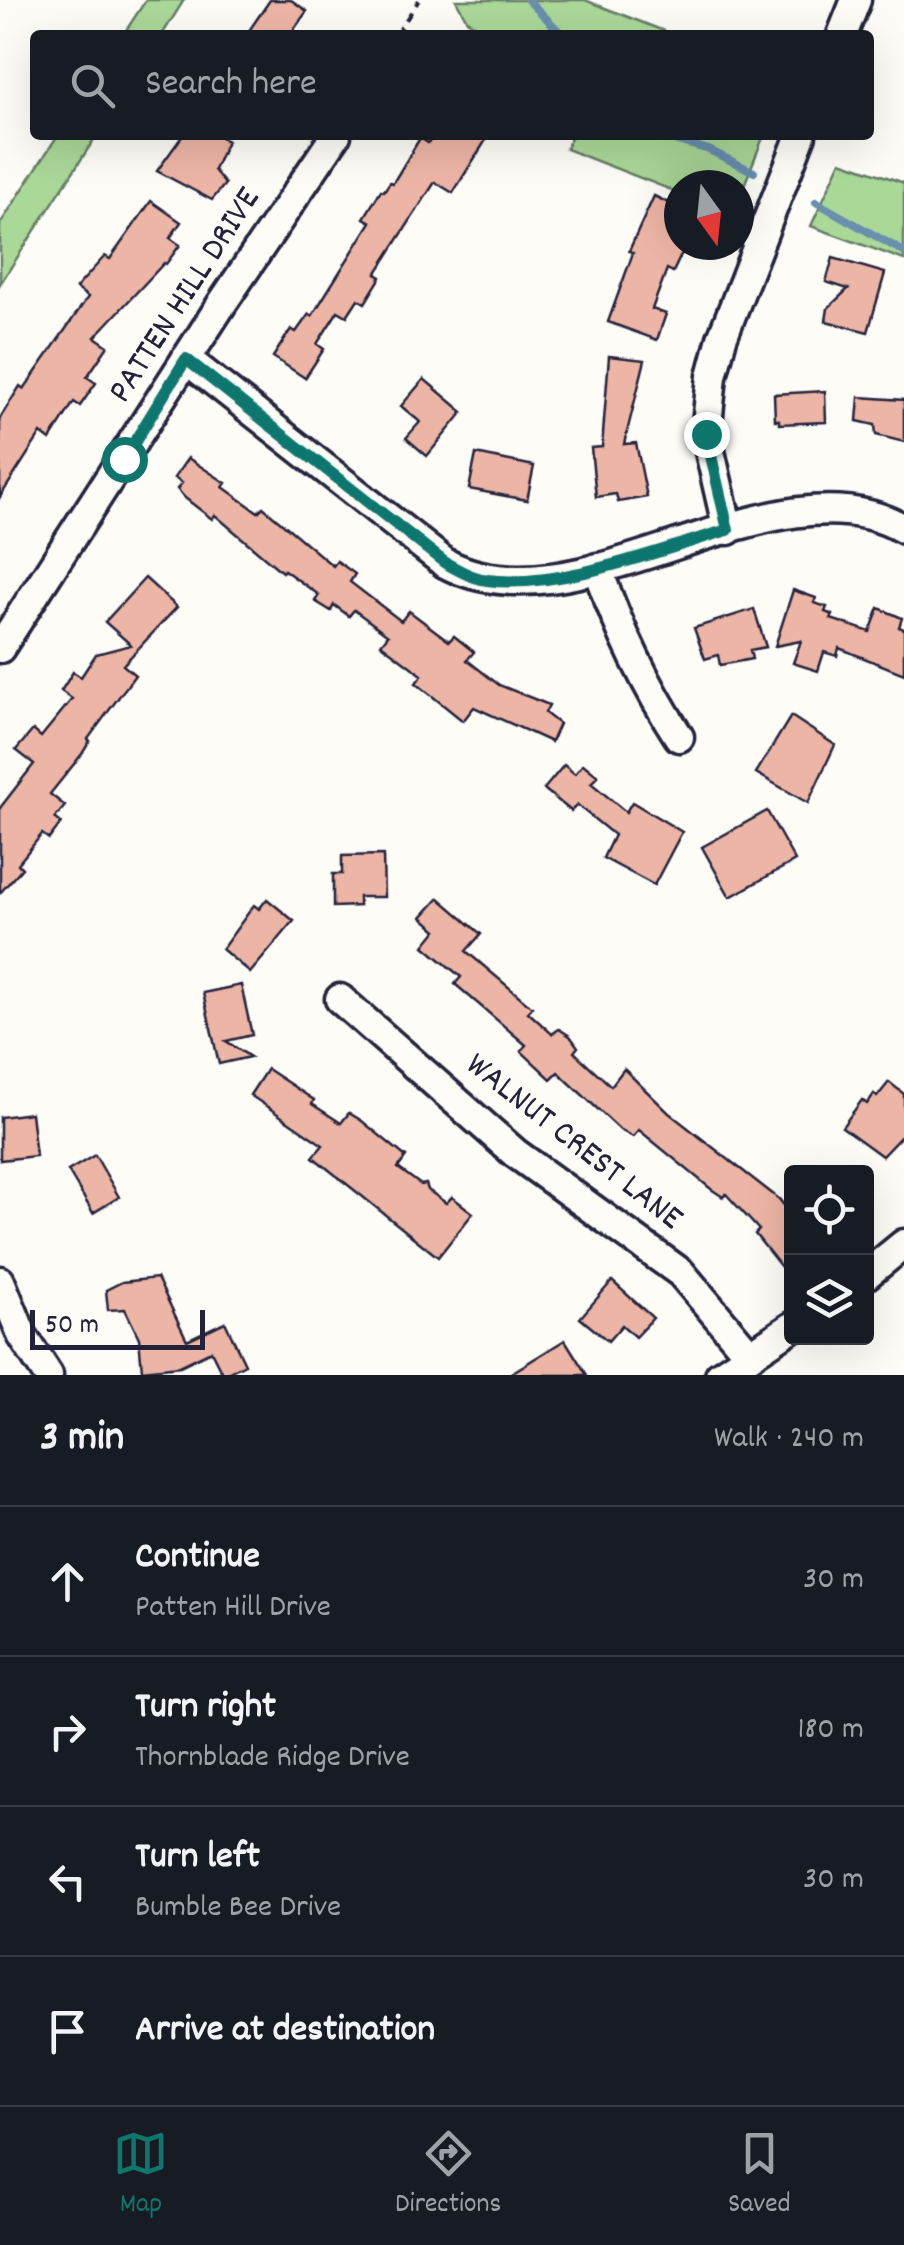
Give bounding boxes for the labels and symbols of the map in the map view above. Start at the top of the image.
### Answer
north arrow [664,170,754,260]
street label: PATTEN HILL DRIVE [97,178,275,414]
route end [684,412,730,458]
route start [102,437,148,483]
street label: WALNUT CREST LANE [454,1042,692,1244]
scale bar [30,1305,205,1350]

